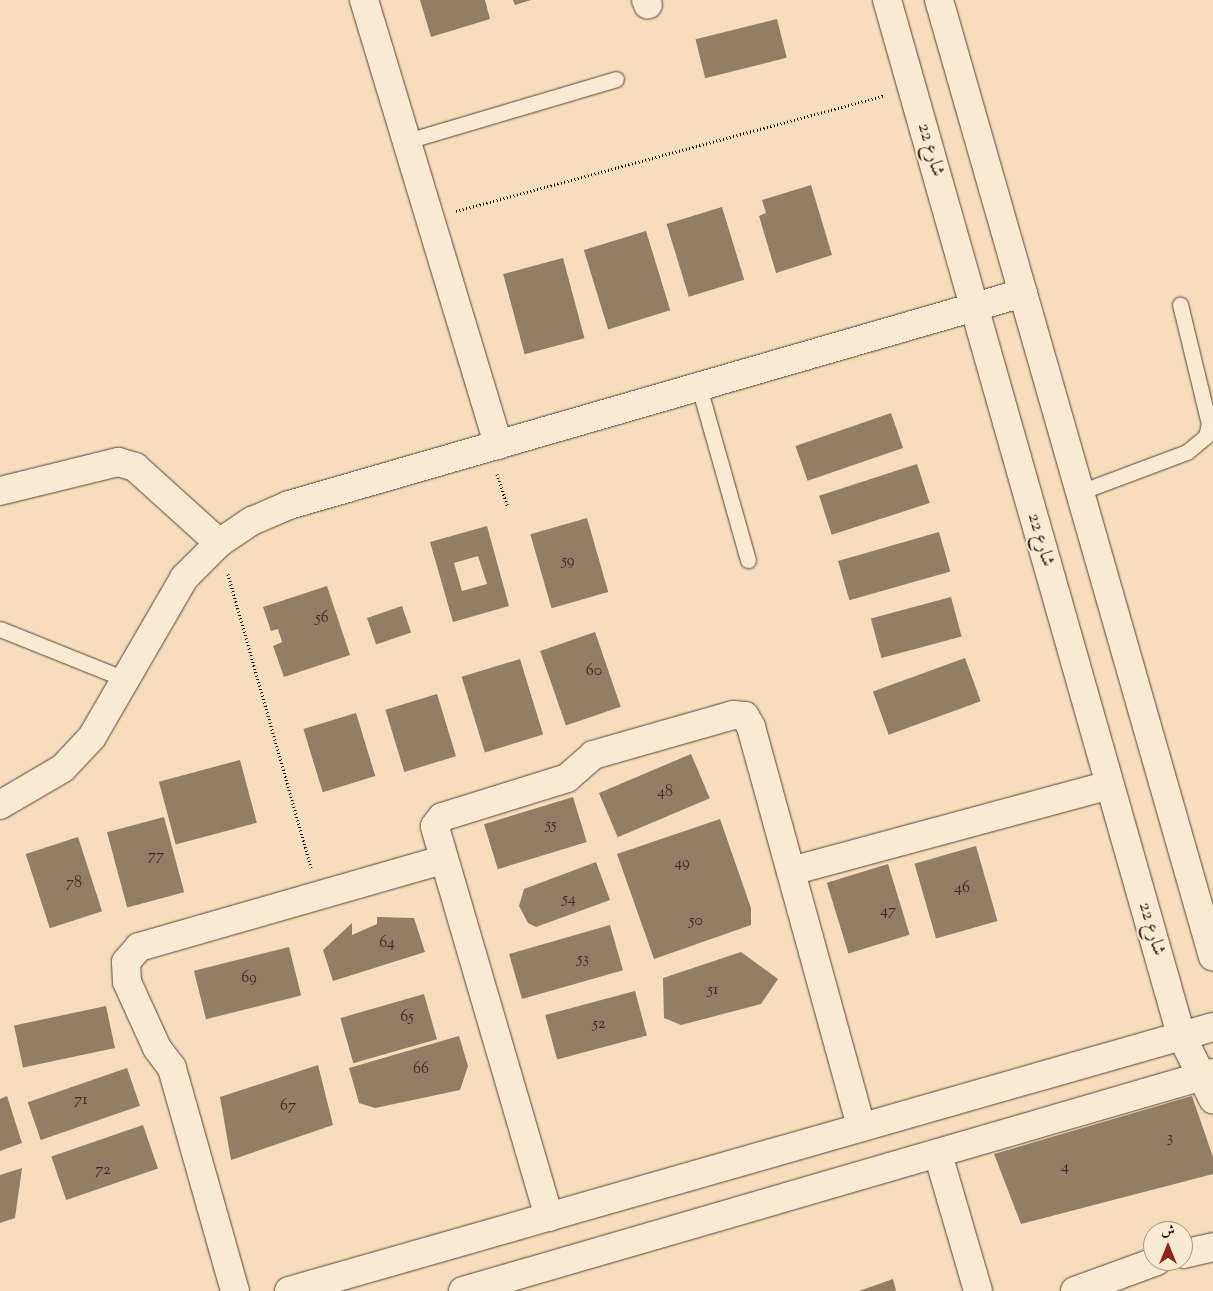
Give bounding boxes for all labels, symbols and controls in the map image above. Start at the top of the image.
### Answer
street label: شارع 22 [911,121,949,179]
street label: شارع 22 [1021,511,1059,569]
house number: 59 [561,552,575,572]
house number: 56 [315,609,329,629]
house number: 60 [586,662,602,682]
house number: 48 [657,783,673,803]
house number: 55 [545,816,557,836]
house number: 77 [148,847,164,867]
house number: 49 [674,854,690,874]
house number: 78 [66,874,82,894]
house number: 46 [954,879,970,899]
house number: 54 [562,890,576,910]
street label: شارع 22 [1132,900,1170,958]
house number: 47 [880,902,896,922]
house number: 50 [689,912,703,932]
house number: 64 [379,934,395,954]
house number: 53 [577,950,589,970]
house number: 69 [241,969,257,989]
house number: 51 [708,981,718,1001]
house number: 65 [400,1008,414,1028]
house number: 52 [593,1015,605,1035]
house number: 66 [413,1060,429,1080]
house number: 71 [74,1091,88,1111]
house number: 67 [280,1097,296,1117]
house number: 3 [1167,1129,1173,1149]
house number: 4 [1061,1158,1069,1178]
house number: 72 [95,1161,111,1181]
north arrow [1143,1221,1193,1271]
text: ش [1161,1222,1175,1242]

